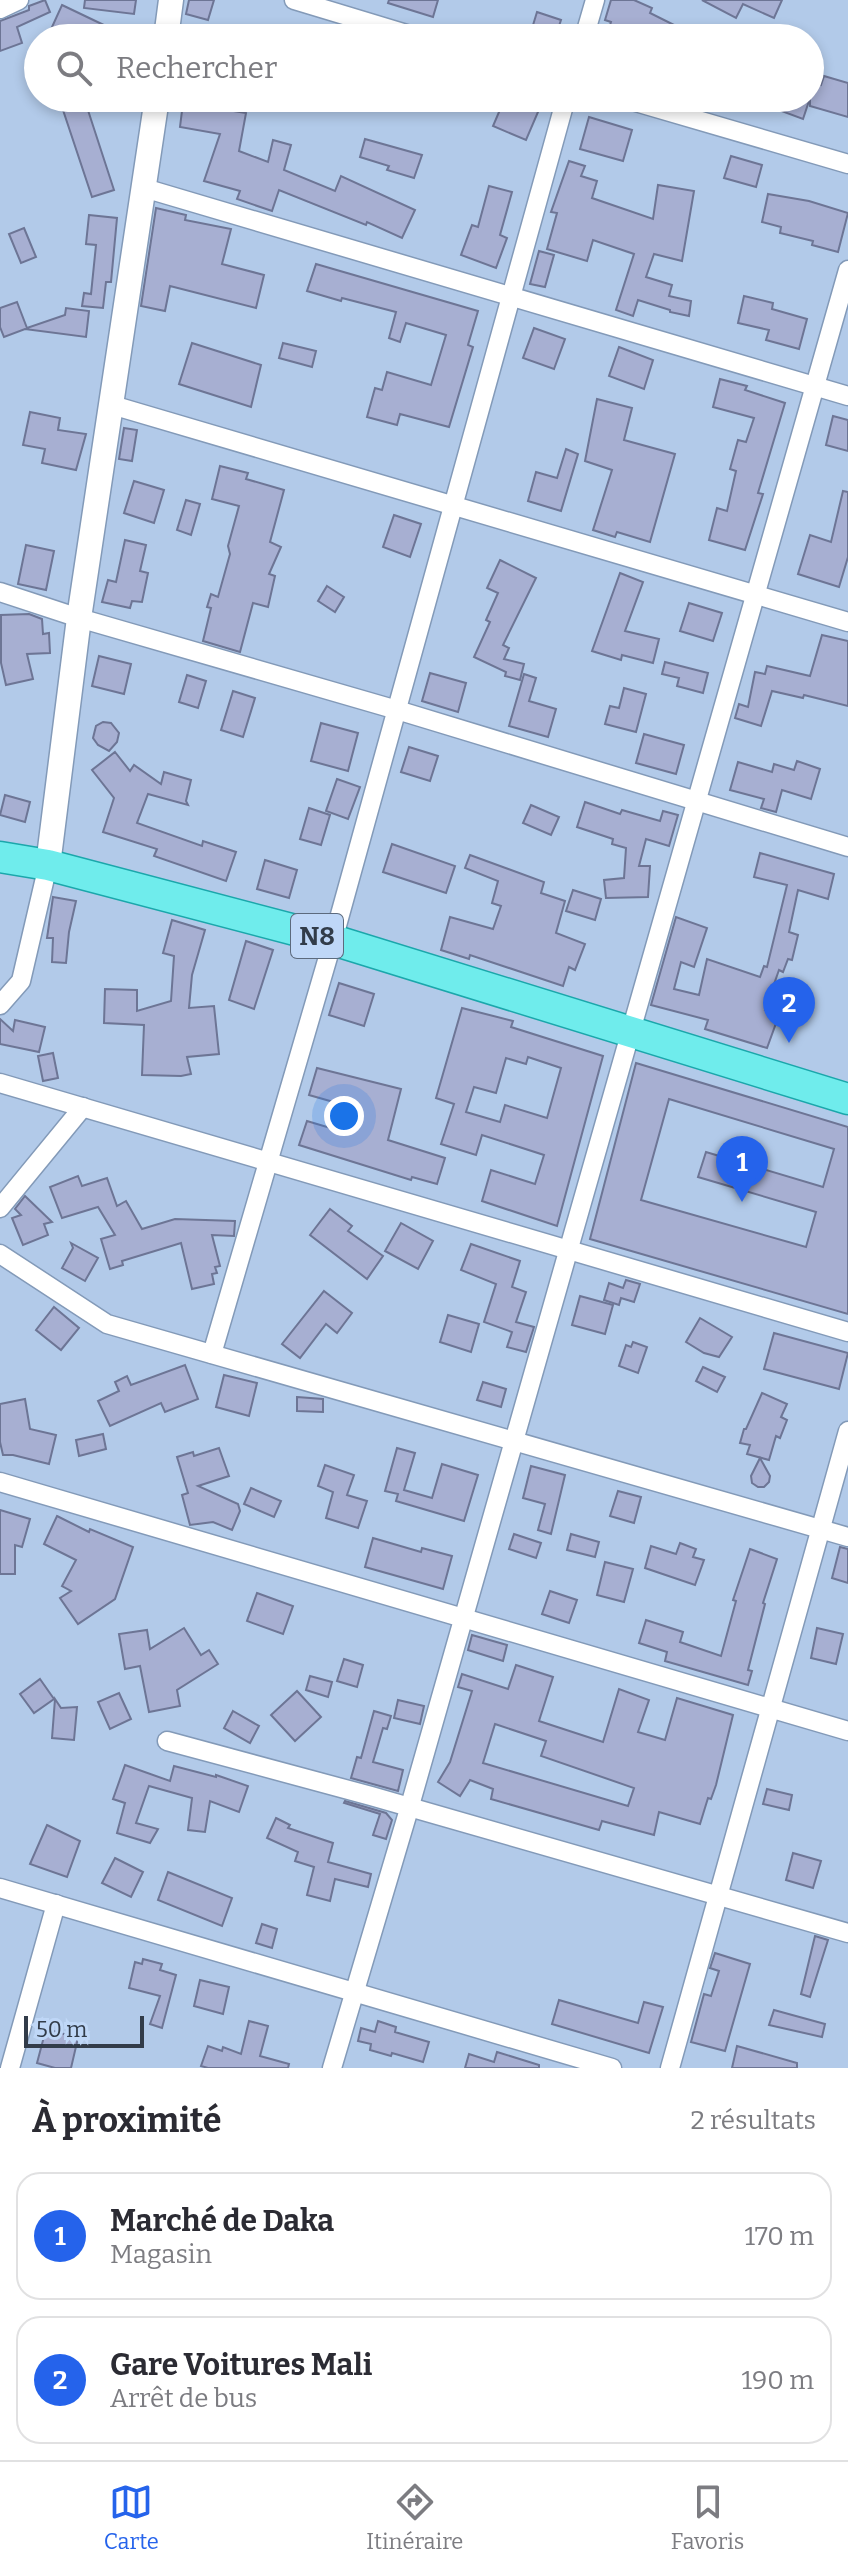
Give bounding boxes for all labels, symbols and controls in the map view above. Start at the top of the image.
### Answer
search box [24,24,824,112]
icon: search [52,46,96,90]
text: Rechercher [116,50,277,86]
road number: N8 [291,914,343,958]
pin: 2 [763,977,815,1043]
your location [324,1096,364,1136]
pin: 1 [716,1136,768,1202]
scale bar [24,2012,144,2048]
text: 50 m [36,2016,87,2043]
text: À proximité [32,2100,222,2141]
text: 2 résultats [691,2105,816,2136]
text: Marché de Daka [110,2203,334,2239]
text: 1 [54,2221,66,2252]
text: 170 m [744,2221,814,2252]
text: Magasin [110,2239,212,2270]
text: Gare Voitures Mali [110,2347,372,2383]
text: 2 [53,2365,67,2396]
text: 190 m [742,2365,814,2396]
text: Arrêt de bus [110,2383,257,2414]
tab: Carte [104,2480,159,2555]
tab: Itinéraire [366,2480,463,2555]
tab: Favoris [671,2480,744,2555]

